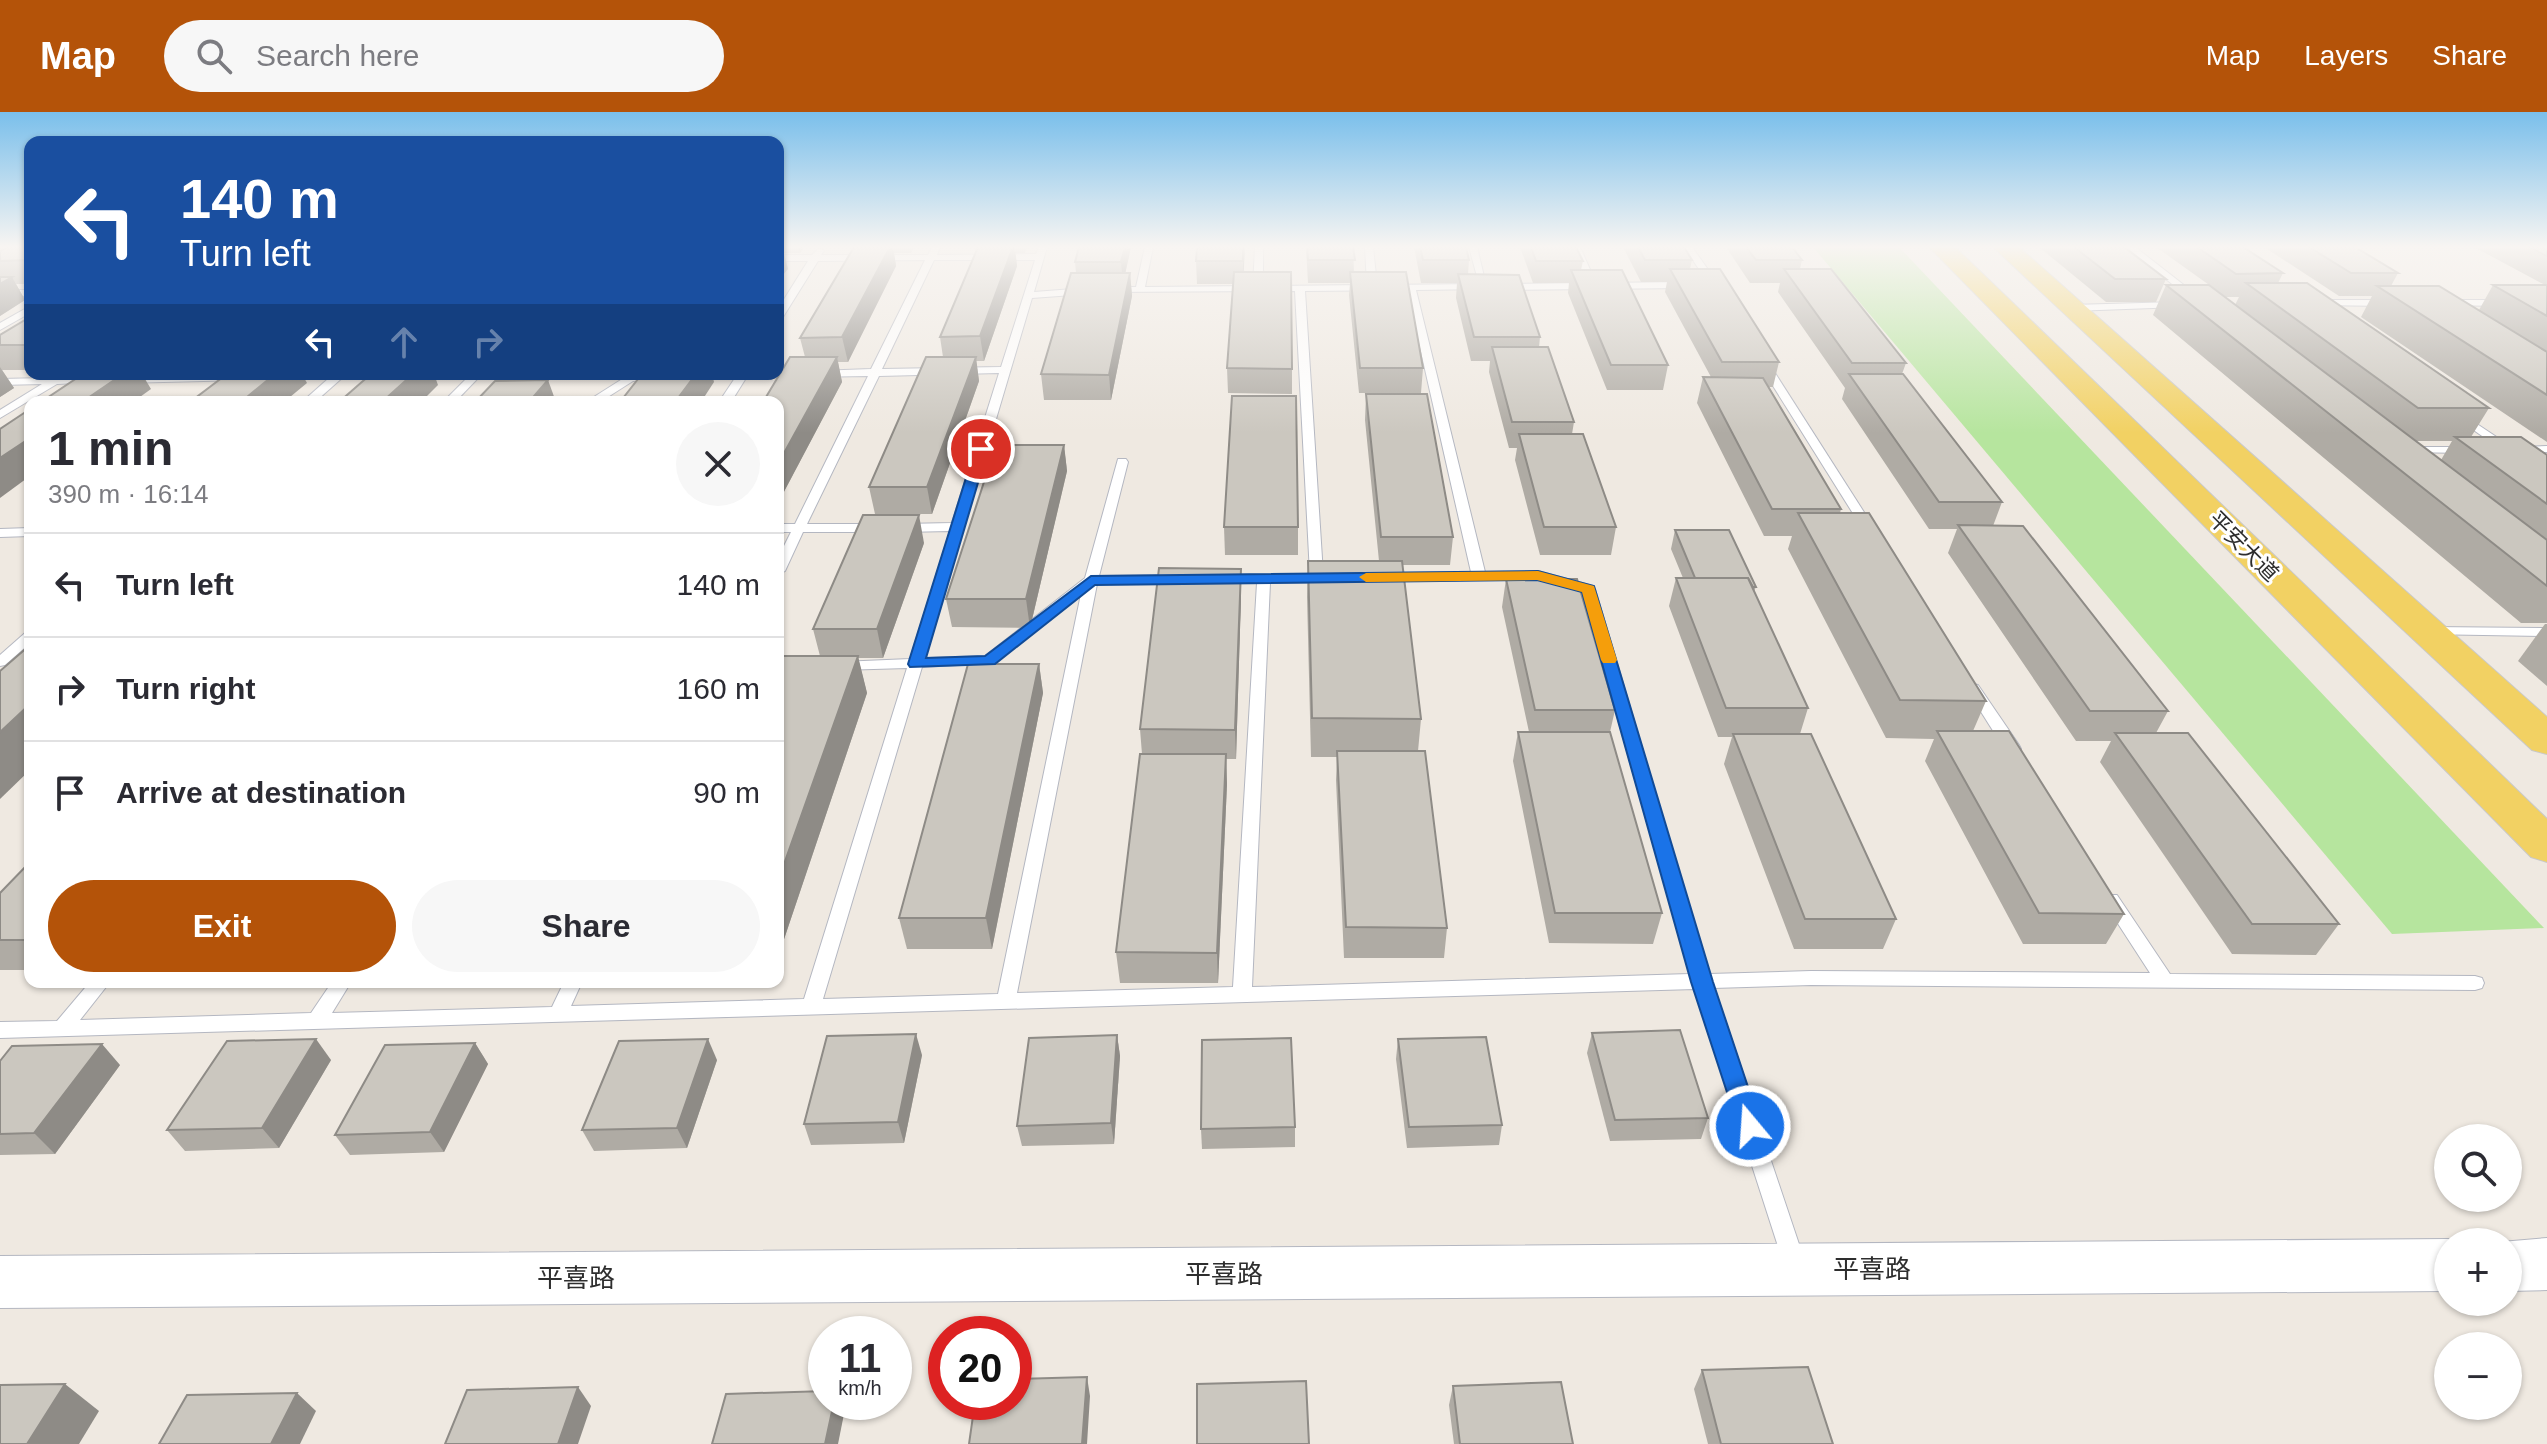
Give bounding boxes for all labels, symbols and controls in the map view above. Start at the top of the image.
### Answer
search box [164,20,724,92]
icon: search [192,34,236,78]
text: Map [40,35,116,77]
text: Search here [256,39,419,72]
text: Map [2206,40,2260,71]
text: Layers [2304,40,2388,71]
text: Share [2432,40,2507,71]
text: 140 m [180,167,339,230]
icon: left [48,168,152,272]
text: Turn left [180,233,311,274]
icon: left [298,320,342,364]
icon: ahead [382,320,426,364]
icon: right [466,320,510,364]
pin [947,415,1015,483]
text: 1 min [48,422,173,475]
button: close [676,422,760,506]
icon: arrive [959,427,1003,471]
text: 390 m · 16:14 [48,479,208,509]
street label: 平安大道 [2204,506,2284,586]
icon: left [48,563,92,607]
text: Turn left [116,568,234,601]
text: 140 m [677,568,760,601]
icon: right [48,667,92,711]
text: Turn right [116,672,255,705]
text: 160 m [677,672,760,705]
icon: arrive [48,771,92,815]
text: Arrive at destination [116,776,406,809]
text: 90 m [693,776,760,809]
button: Exit [48,880,396,972]
button: Share [412,880,760,972]
position arrow [1708,1084,1792,1168]
map controls [2434,1124,2522,1420]
button: search [2434,1124,2522,1212]
button: + [2434,1228,2522,1316]
street label: 平喜路 [1833,1254,1911,1284]
street label: 平喜路 [1185,1259,1263,1289]
street label: 平喜路 [537,1263,615,1293]
speed limit sign: 20 [928,1316,1032,1420]
button: − [2434,1332,2522,1420]
text: 11 [839,1336,881,1380]
text: km/h [838,1377,882,1399]

